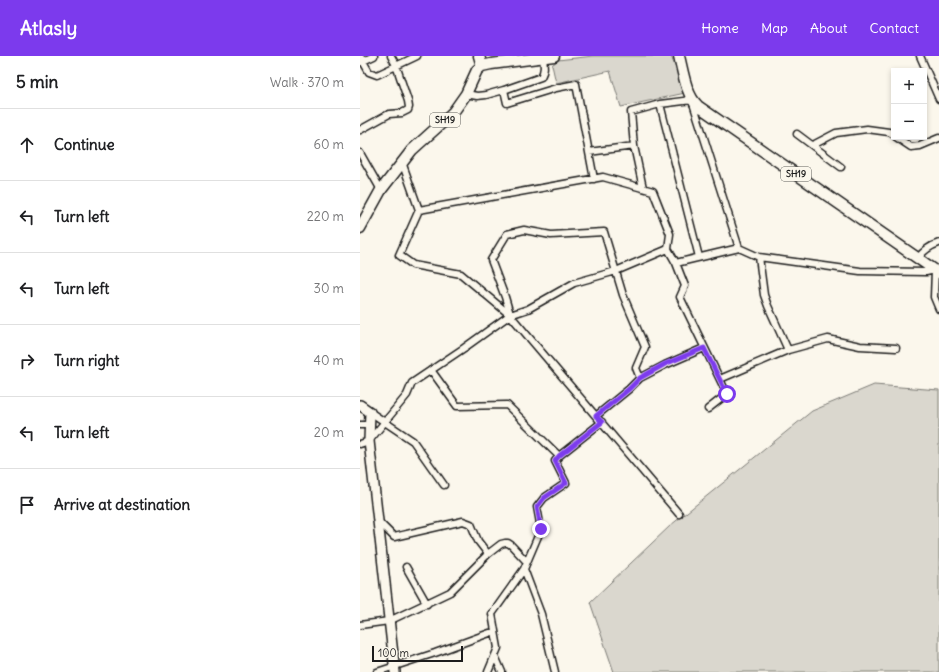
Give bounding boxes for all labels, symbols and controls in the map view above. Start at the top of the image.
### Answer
text: Atlasly [20,16,77,40]
text: Home [701,19,739,37]
text: Map [761,19,788,37]
text: About [810,19,848,37]
text: Contact [870,19,919,37]
map controls [891,68,927,140]
button: + [891,68,927,104]
text: 5 min [16,71,58,93]
text: Walk · 370 m [270,74,344,91]
button: − [891,104,927,140]
road number: SH19 [430,113,460,127]
icon: ahead [16,134,38,156]
text: Continue [54,135,115,154]
text: 60 m [313,136,344,153]
road number: SH19 [781,167,811,181]
icon: left [16,206,38,228]
text: Turn left [54,207,109,226]
text: 220 m [307,208,344,225]
icon: left [16,278,38,300]
text: Turn left [54,279,109,298]
text: 30 m [314,280,344,297]
icon: right [16,350,38,372]
text: Turn right [54,351,119,370]
text: 40 m [313,352,344,369]
route start [718,385,736,403]
icon: left [16,422,38,444]
text: Turn left [54,423,109,442]
text: 20 m [314,424,344,441]
icon: arrive [16,494,38,516]
text: Arrive at destination [54,495,190,514]
route end [532,520,550,538]
scale bar [372,644,463,663]
text: 100 m [378,646,409,660]

